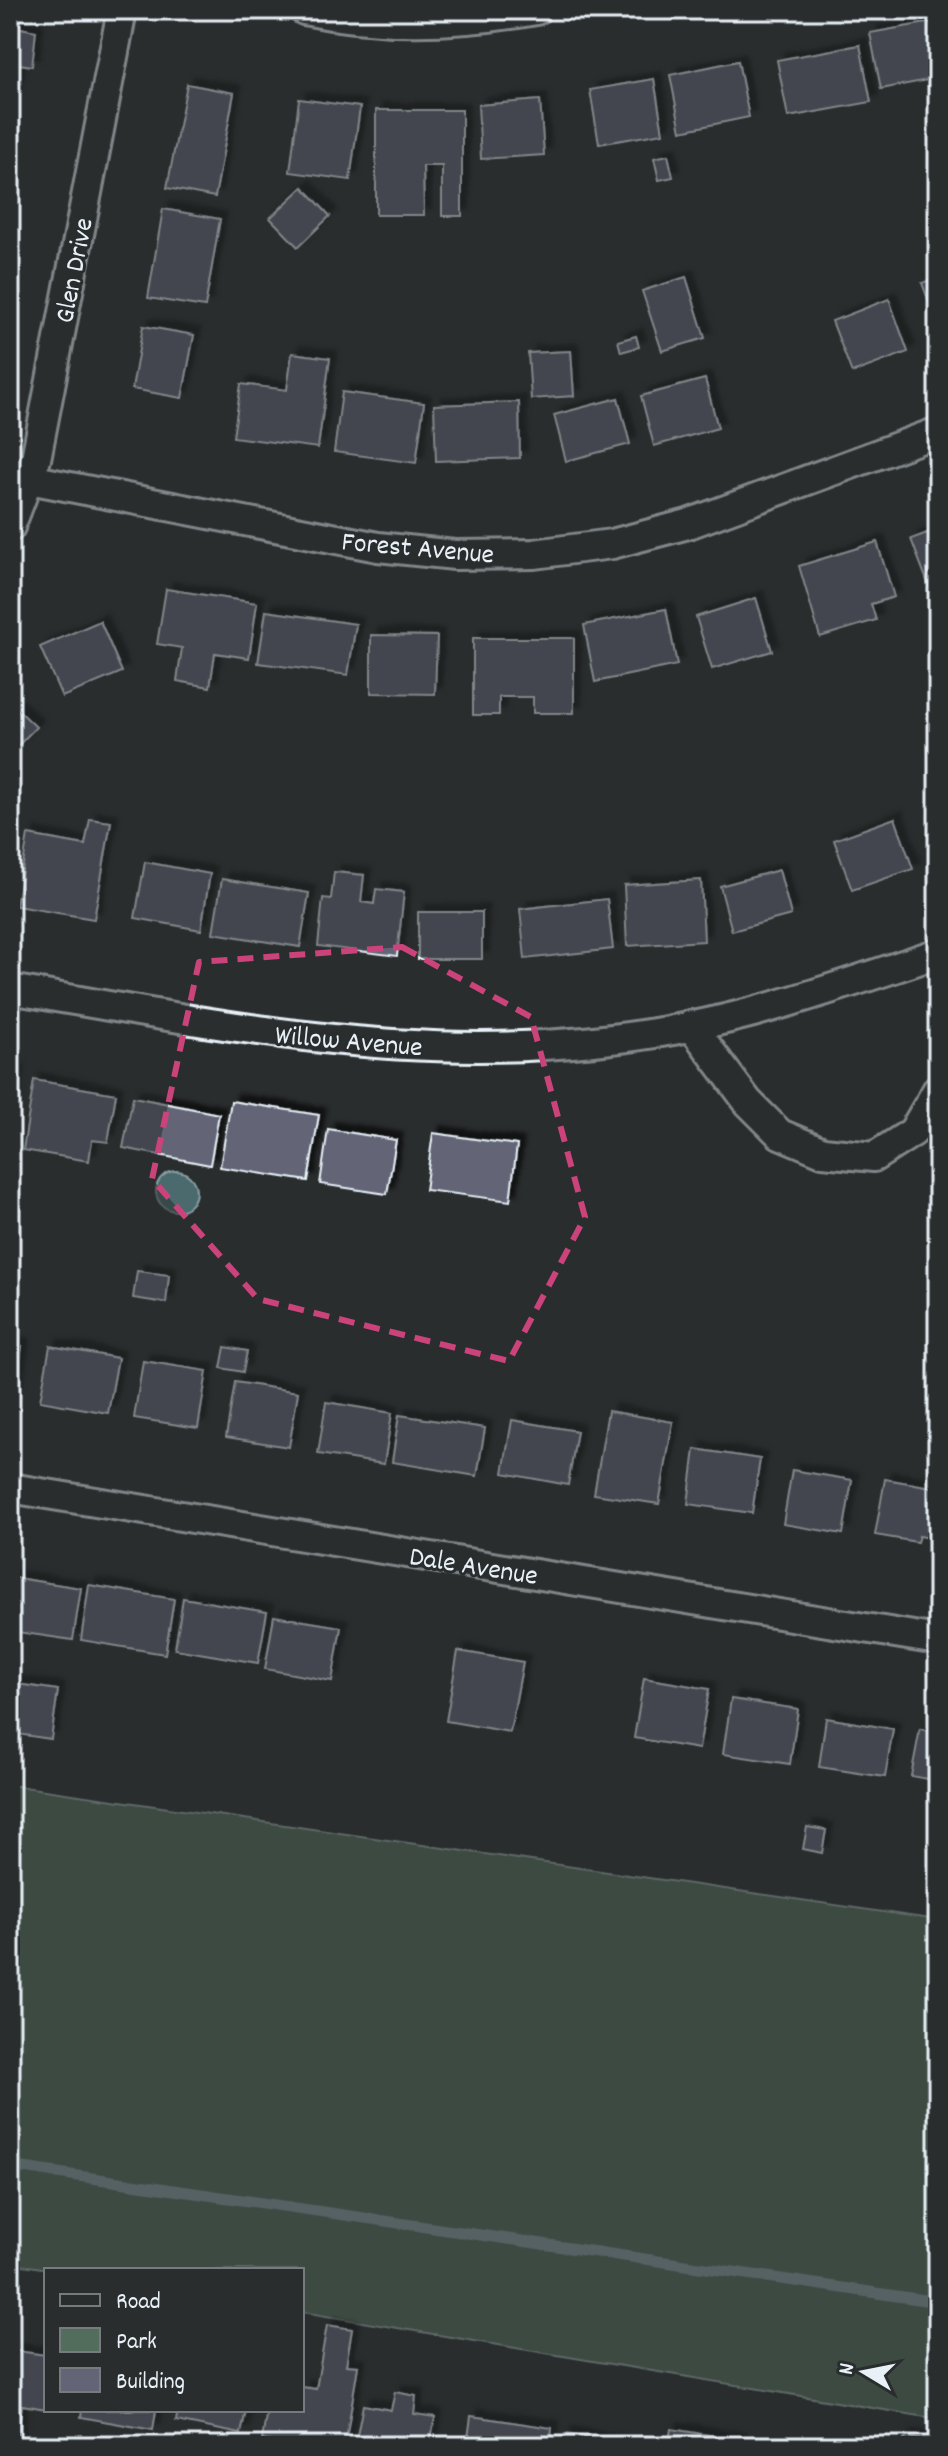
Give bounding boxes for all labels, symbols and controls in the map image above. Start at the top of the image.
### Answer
street label: Glen Drive [47,215,107,327]
street label: Forest Avenue [340,524,495,578]
street label: Willow Avenue [273,1018,424,1070]
street label: Dale Avenue [406,1539,540,1599]
legend [44,2268,304,2412]
text: Road [116,2286,161,2320]
text: Park [116,2326,157,2360]
north arrow [824,2332,904,2412]
text: N [832,2361,864,2377]
text: Building [116,2366,185,2400]

